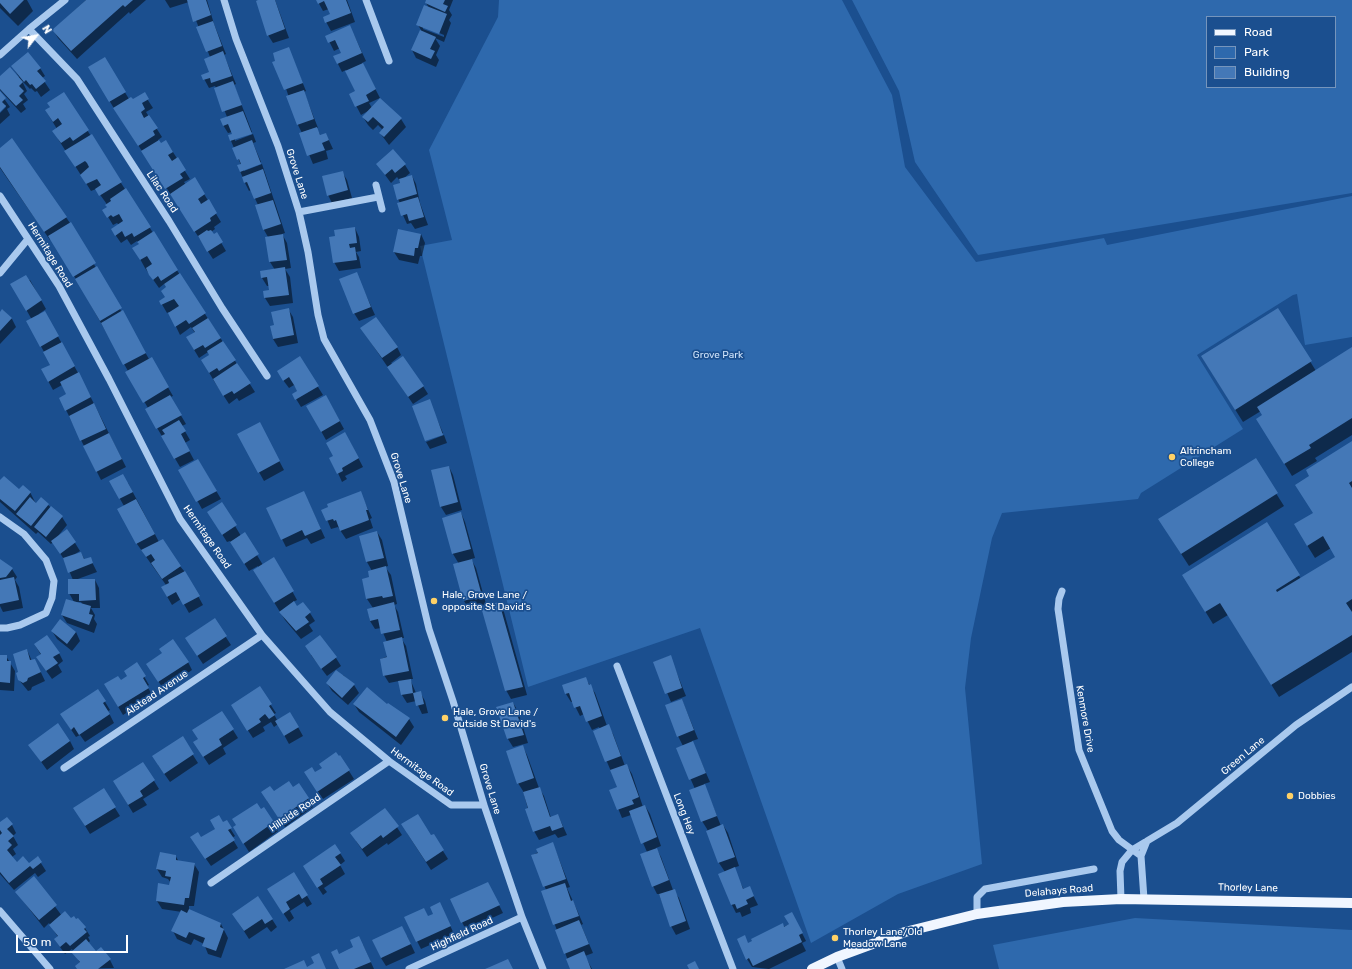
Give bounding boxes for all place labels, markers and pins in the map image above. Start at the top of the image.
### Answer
place label: Altrincham College [1180,445,1231,468]
marker: Altrincham College [1167,452,1177,462]
place label: Hale, Grove Lane / opposite St David's [442,589,531,612]
marker: Hale, Grove Lane / opposite St David's [429,596,439,606]
place label: Hale, Grove Lane / outside St David's [453,706,538,730]
marker: Hale, Grove Lane / outside St David's [440,713,450,723]
place label: Dobbies [1298,790,1336,802]
marker: Dobbies [1285,791,1295,801]
place label: Thorley Lane/Old Meadow Lane [843,926,923,950]
marker: Thorley Lane/Old Meadow Lane [830,933,840,943]

